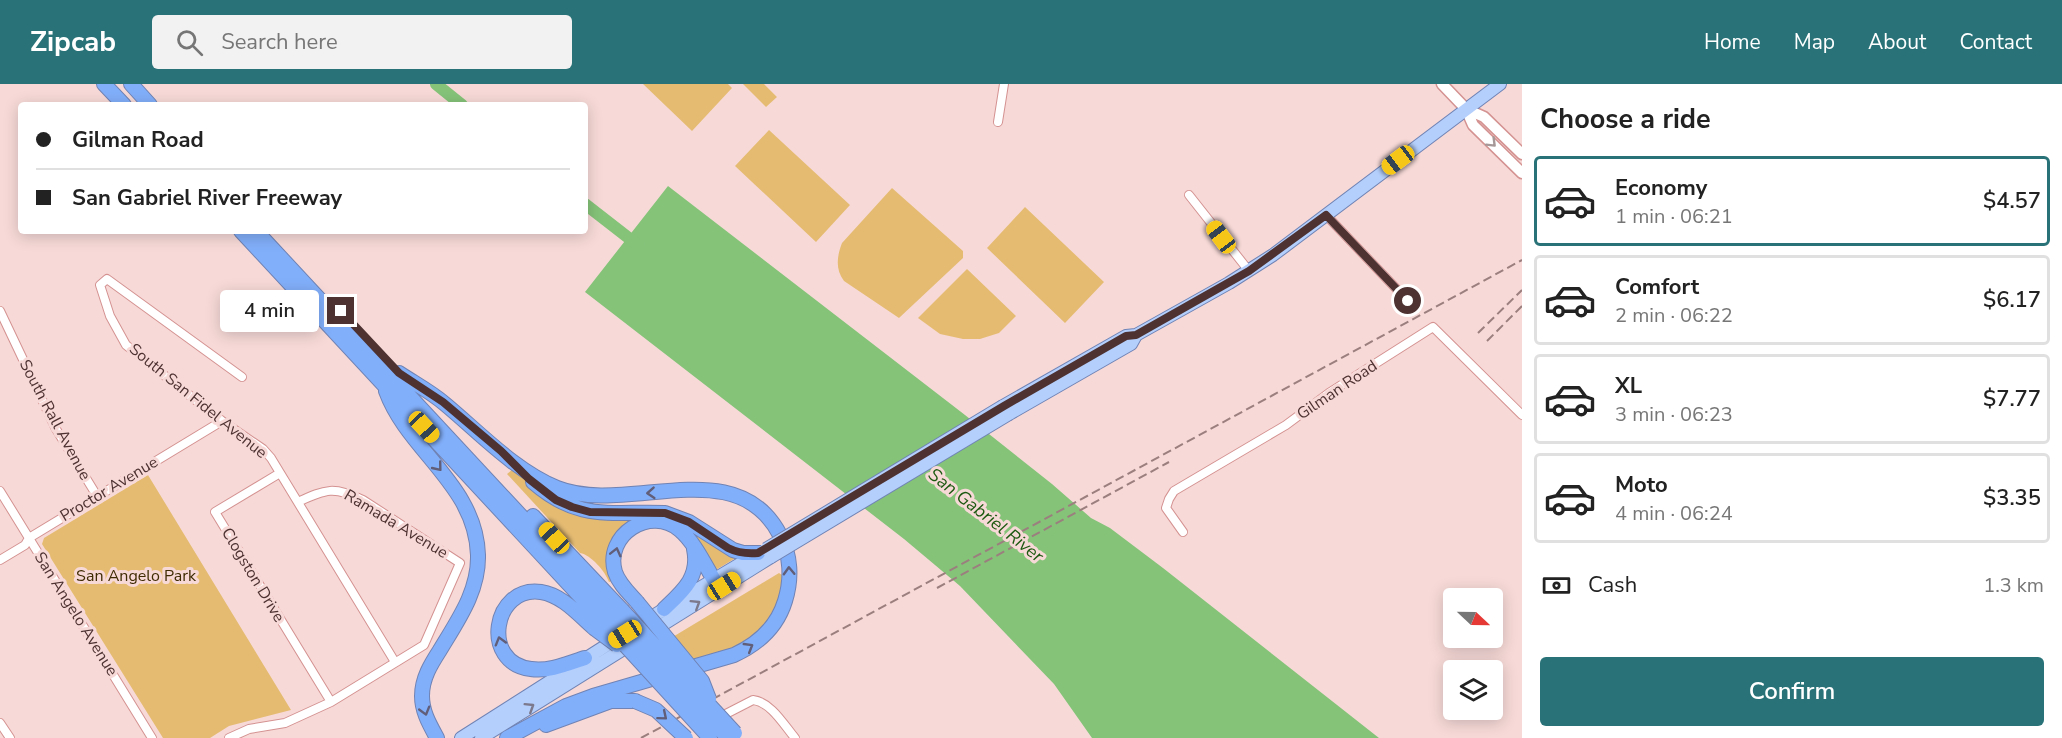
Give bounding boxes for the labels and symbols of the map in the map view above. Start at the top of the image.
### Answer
one-way arrow [1484,135,1495,146]
car [1378,142,1418,178]
car [1203,217,1239,257]
route start [1394,287,1421,314]
callout: 4 min [221,290,320,332]
route end [327,297,354,324]
street label: South San Fidel Avenue [124,338,272,464]
street label: Gilman Road [1292,355,1382,425]
street label: South Rall Avenue [14,356,96,484]
car [405,408,443,446]
street label: Proctor Avenue [56,451,162,527]
one-way arrow [431,460,442,471]
water label: San Gabriel River [923,462,1049,568]
street label: Ramada Avenue [340,484,452,564]
one-way arrow [646,486,655,499]
car [535,519,573,557]
street label: Clogston Drive [216,524,290,626]
one-way arrow [609,547,622,557]
street label: San Angelo Avenue [29,548,123,680]
park label: San Angelo Park [76,565,197,587]
one-way arrow [783,567,795,576]
car [704,569,744,603]
north arrow [1443,588,1503,648]
one-way arrow [690,599,700,611]
car [605,617,645,651]
one-way arrow [495,637,508,647]
one-way arrow [743,642,753,654]
one-way arrow [523,703,534,714]
one-way arrow [418,705,430,716]
one-way arrow [656,709,667,720]

